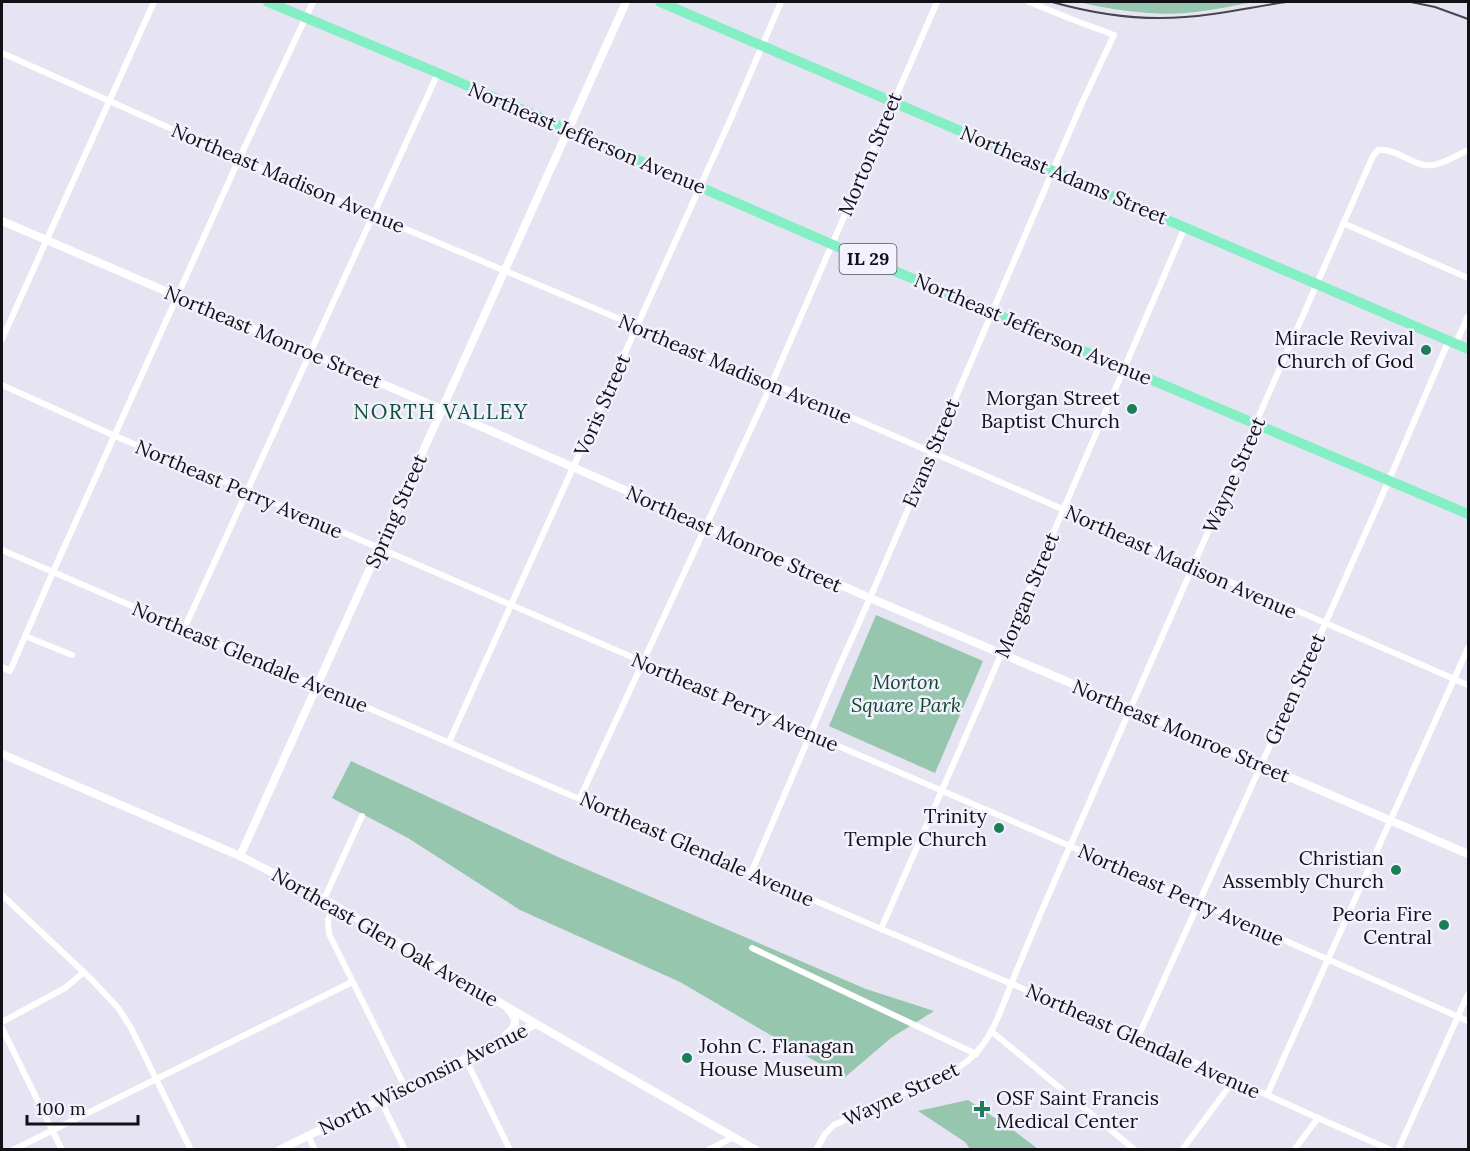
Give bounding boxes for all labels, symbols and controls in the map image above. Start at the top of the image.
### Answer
street label: Northeast Jefferson Avenue [464,76,710,199]
street label: Morton Street [832,88,907,220]
street label: Northeast Madison Avenue [168,117,409,238]
street label: Northeast Adams Street [957,120,1172,230]
road number: IL 29 [840,244,896,274]
street label: Northeast Jefferson Avenue [910,267,1156,390]
street label: Northeast Monroe Street [161,279,386,394]
street label: Northeast Madison Avenue [615,308,856,429]
place label: Miracle Revival Church of God [1274,325,1414,373]
marker: Miracle Revival Church of God [1419,343,1433,357]
street label: Voris Street [567,349,635,461]
place label: Morgan Street Baptist Church [981,385,1120,433]
street label: Evans Street [896,394,965,511]
district label: NORTH VALLEY [353,398,529,425]
marker: Morgan Street Baptist Church [1125,402,1139,416]
street label: Wayne Street [1197,413,1270,537]
street label: Northeast Perry Avenue [132,434,347,544]
street label: Spring Street [359,449,432,572]
street label: Northeast Monroe Street [622,480,846,598]
street label: Northeast Madison Avenue [1061,499,1301,624]
street label: Morgan Street [989,528,1064,661]
street label: Northeast Glendale Avenue [128,595,372,718]
street label: Green Street [1259,629,1330,748]
street label: Northeast Perry Avenue [628,647,843,757]
park label: Morton Square Park [851,669,961,717]
street label: Northeast Monroe Street [1069,673,1294,788]
street label: Northeast Glendale Avenue [576,785,818,912]
place label: Trinity Temple Church [844,803,987,851]
marker: Trinity Temple Church [992,821,1006,835]
street label: Northeast Perry Avenue [1074,838,1288,951]
place label: Christian Assembly Church [1221,845,1384,893]
street label: Northeast Glen Oak Avenue [267,861,503,1012]
marker: Christian Assembly Church [1389,863,1403,877]
place label: Peoria Fire Central [1332,901,1432,949]
marker: Peoria Fire Central [1437,918,1451,932]
street label: Northeast Glendale Avenue [1022,977,1264,1104]
street label: North Wisconsin Avenue [314,1017,532,1140]
place label: John C. Flanagan House Museum [698,1033,854,1081]
marker: John C. Flanagan House Museum [680,1051,694,1065]
street label: Wayne Street [839,1056,963,1131]
place label: OSF Saint Francis Medical Center [996,1085,1159,1133]
scale bar [27,1088,138,1126]
text: 100 m [36,1097,86,1120]
marker: OSF Saint Francis Medical Center [973,1100,991,1118]

